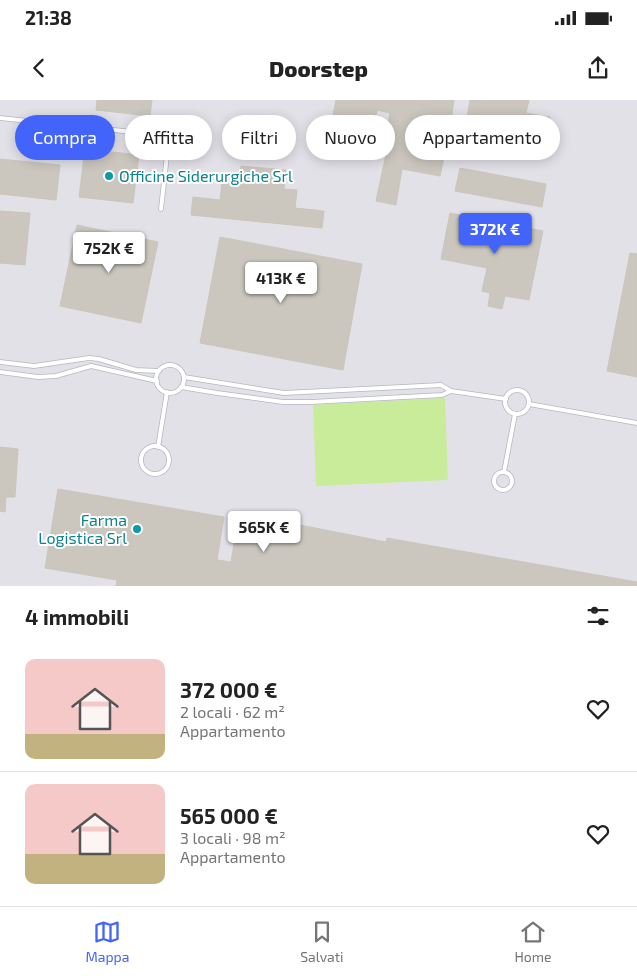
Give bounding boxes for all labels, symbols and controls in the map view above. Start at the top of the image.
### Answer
text: 21:38 [25,6,72,29]
icon: back [25,54,53,82]
icon: share [584,54,612,82]
text: Doorstep [269,55,368,81]
chip: Compra [15,115,115,160]
chip: Affitta [125,115,212,160]
chip: Filtri [222,115,296,160]
chip: Nuovo [306,115,395,160]
chip: Appartamento [405,115,560,160]
place label: Officine Siderurgiche Srl [119,166,293,185]
marker: Officine Siderurgiche Srl [103,170,115,182]
pin: 372K € [454,212,536,255]
text: 372K € [470,219,520,238]
pin: 752K € [68,232,150,274]
text: 752K € [84,238,134,257]
pin: 413K € [240,262,322,304]
text: 413K € [256,268,306,287]
place label: Farma Logistica Srl [38,510,127,547]
pin: 565K € [223,510,305,553]
text: 565K € [239,517,289,536]
marker: Farma Logistica Srl [131,523,143,535]
icon: filters [584,602,612,630]
text: 4 immobili [25,604,129,629]
text: 372 000 € [180,677,278,702]
icon: home [65,679,125,739]
icon: heart [584,695,612,723]
text: 2 locali · 62 m² [180,702,285,721]
text: Appartamento [180,721,286,740]
text: 565 000 € [180,803,278,828]
icon: home [65,804,125,864]
icon: heart [584,820,612,848]
text: 3 locali · 98 m² [180,828,286,847]
text: Appartamento [180,847,286,866]
tab: Mappa [85,918,129,965]
tab: Salvati [300,918,344,965]
tab: Home [514,918,552,965]

